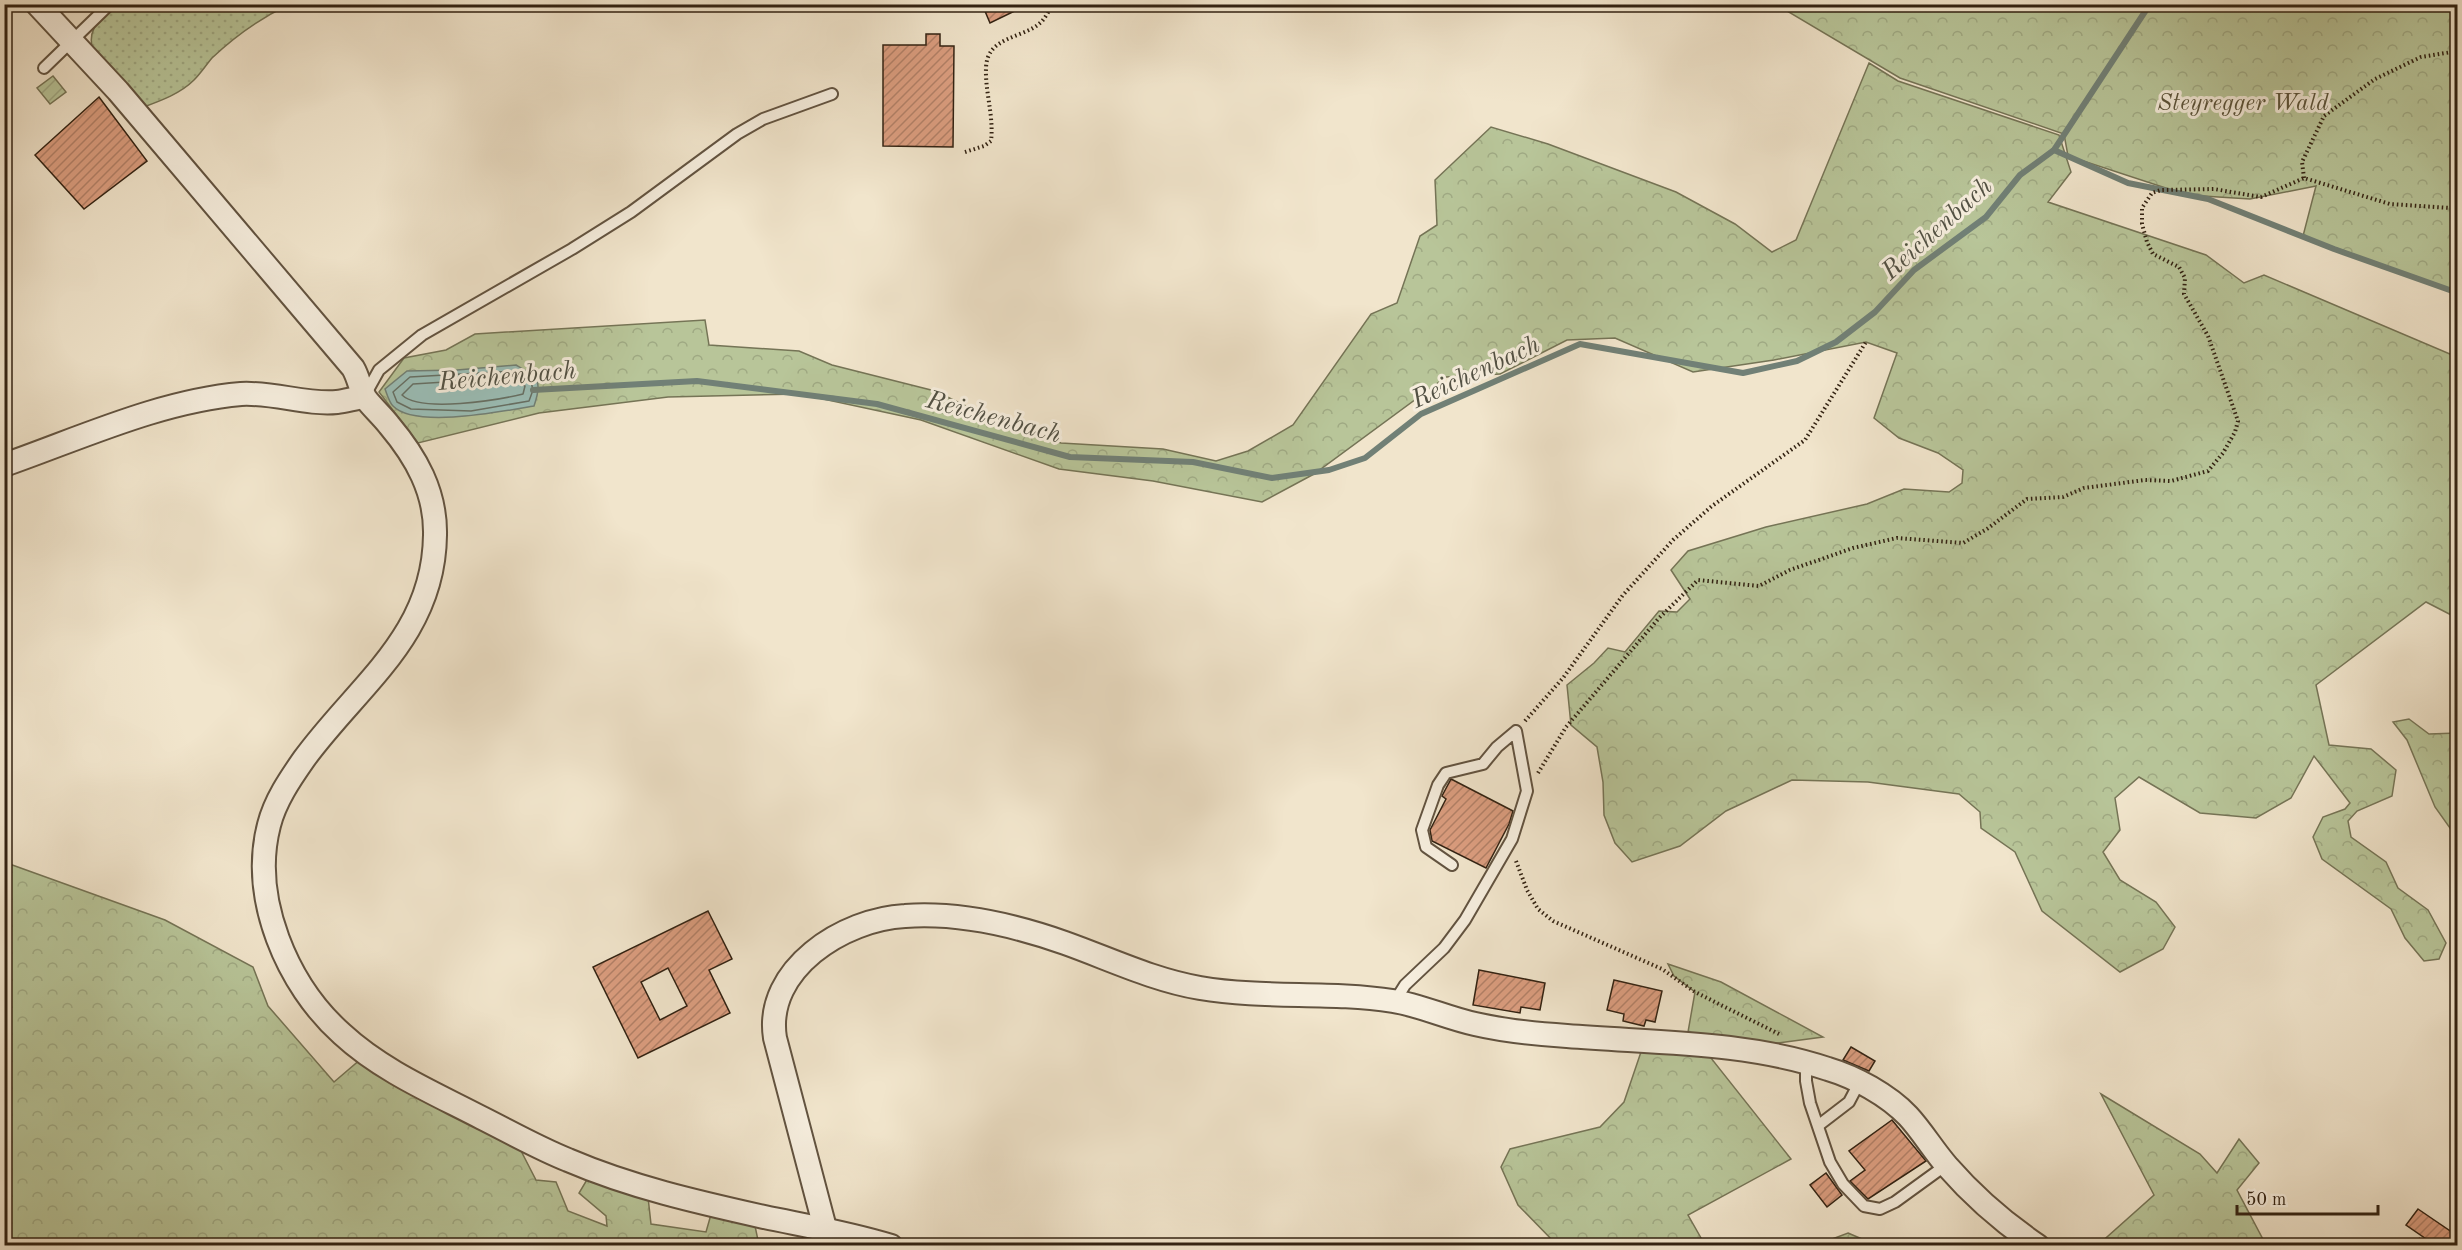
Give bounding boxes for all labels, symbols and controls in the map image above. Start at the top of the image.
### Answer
park label: Steyregger Wald [2157,92,2329,116]
water label: Reichenbach [1876,173,1998,286]
water label: Reichenbach [1407,332,1544,414]
water label: Reichenbach [436,358,577,396]
water label: Reichenbach [922,387,1064,448]
scale bar [2237,1178,2378,1216]
text: 50 m [2246,1191,2286,1209]

